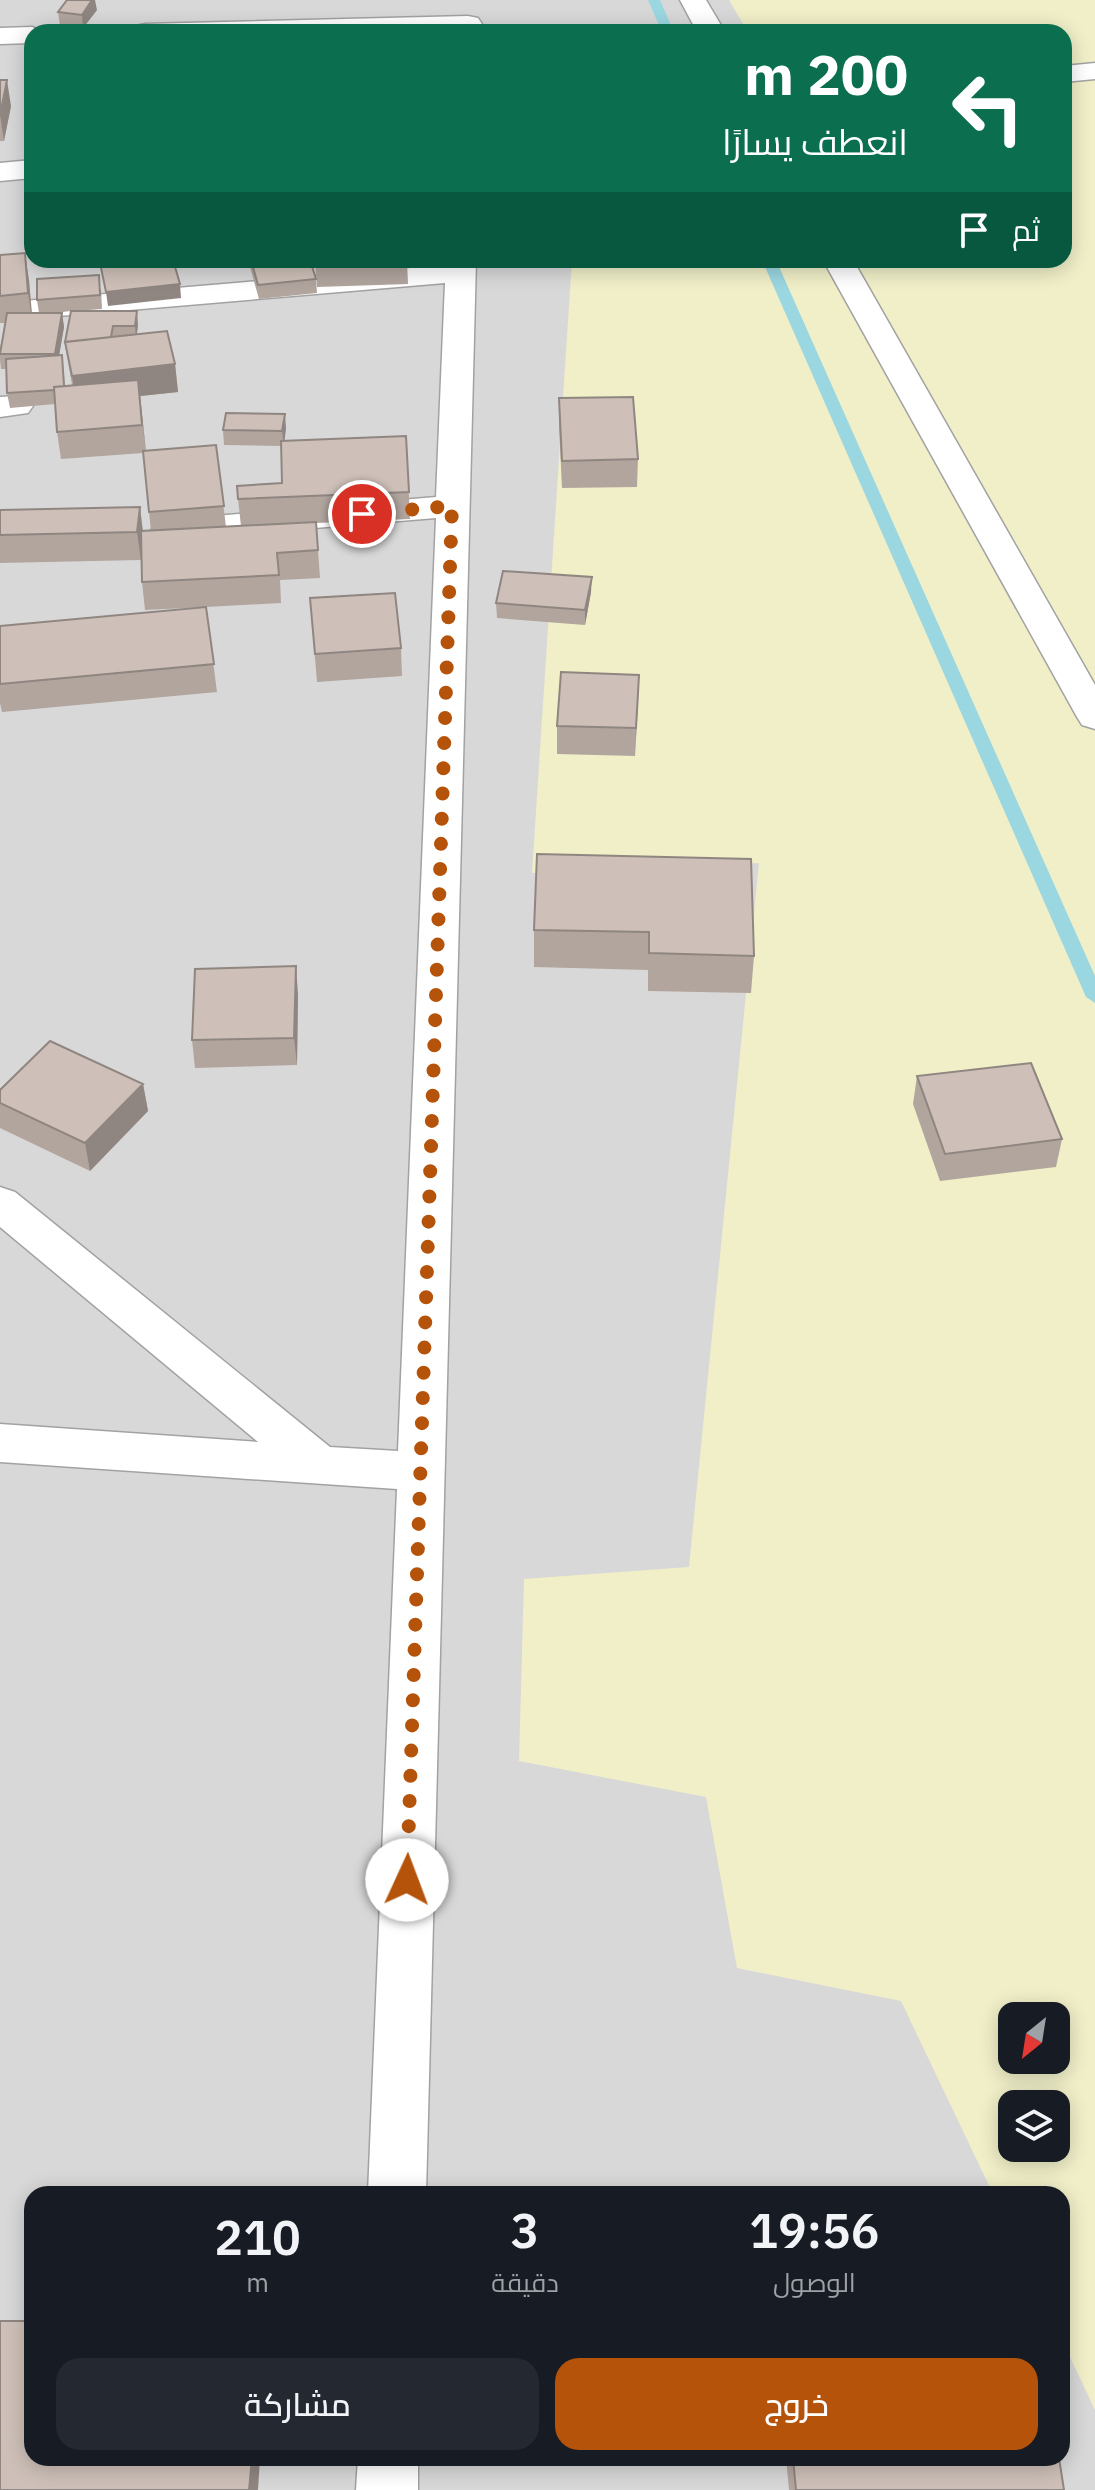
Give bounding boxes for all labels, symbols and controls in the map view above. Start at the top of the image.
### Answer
text: 200 m [744,38,908,110]
icon: left [936,56,1040,160]
text: انعطف يسارًا [722,118,908,165]
icon: arrive [952,208,996,252]
text: ثم [1012,210,1040,249]
pin [328,480,396,548]
icon: arrive [340,492,384,536]
position arrow [365,1838,449,1922]
north arrow [998,2002,1070,2074]
map controls [998,2002,1070,2162]
button: layers [998,2090,1070,2162]
text: 3 [511,2199,539,2261]
text: 19:56 [749,2199,880,2261]
text: 210 [214,2206,301,2268]
text: m [246,2265,269,2299]
text: دقيقة [491,2265,559,2299]
text: الوصول [773,2265,856,2299]
button: مشاركة [56,2358,539,2450]
button: خروج [555,2358,1038,2450]

